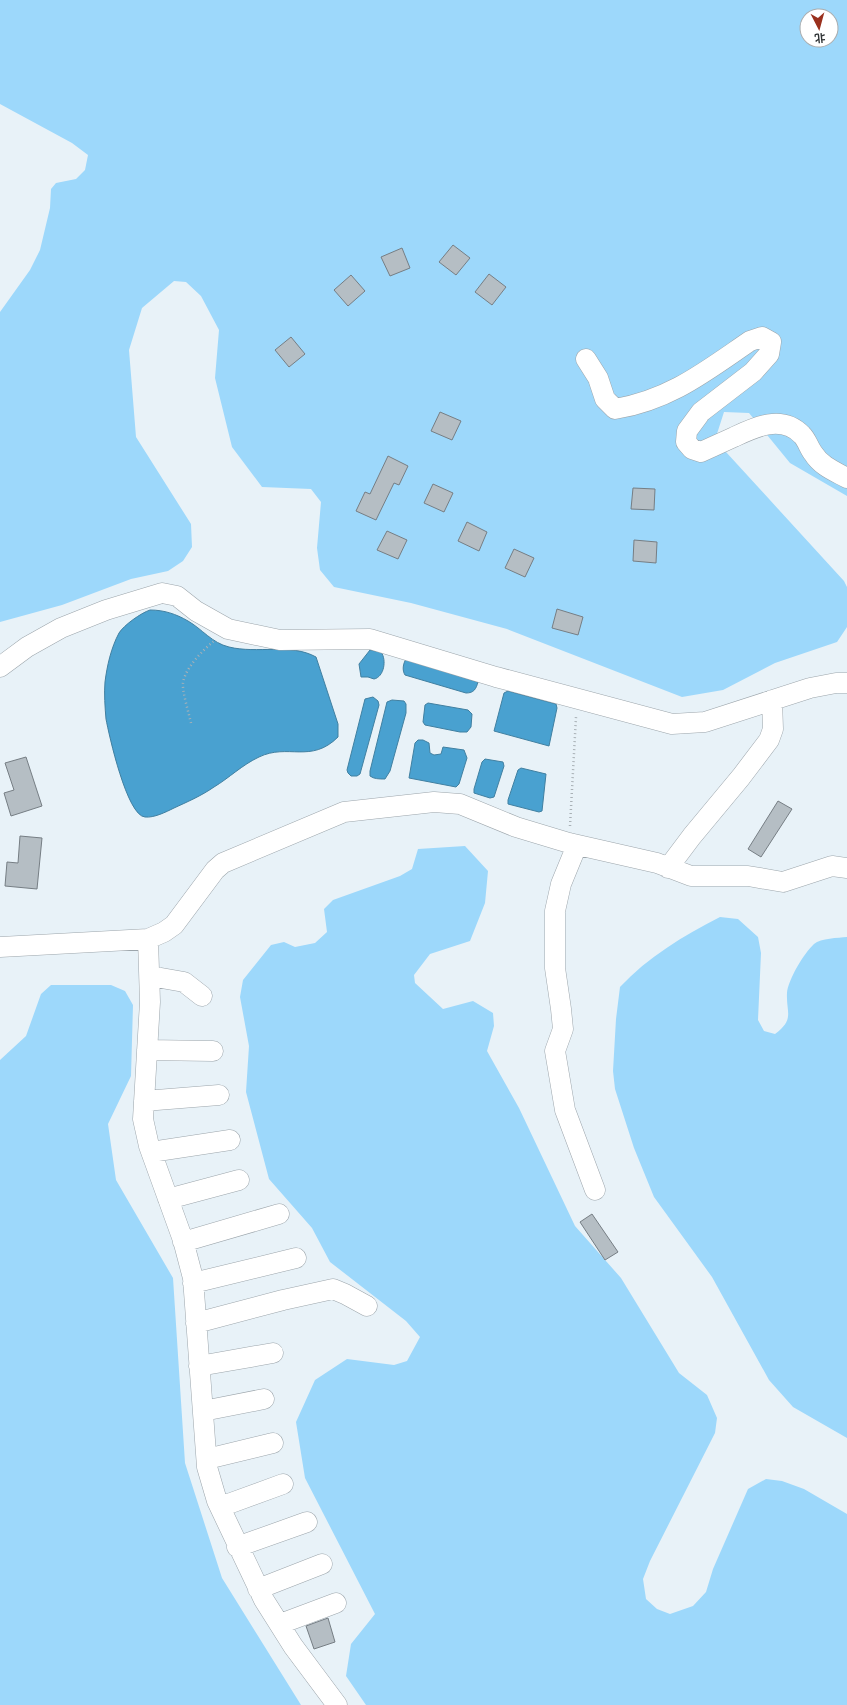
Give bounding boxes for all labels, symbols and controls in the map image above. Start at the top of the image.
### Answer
north arrow [799,8,839,48]
text: 北 [814,30,826,44]

